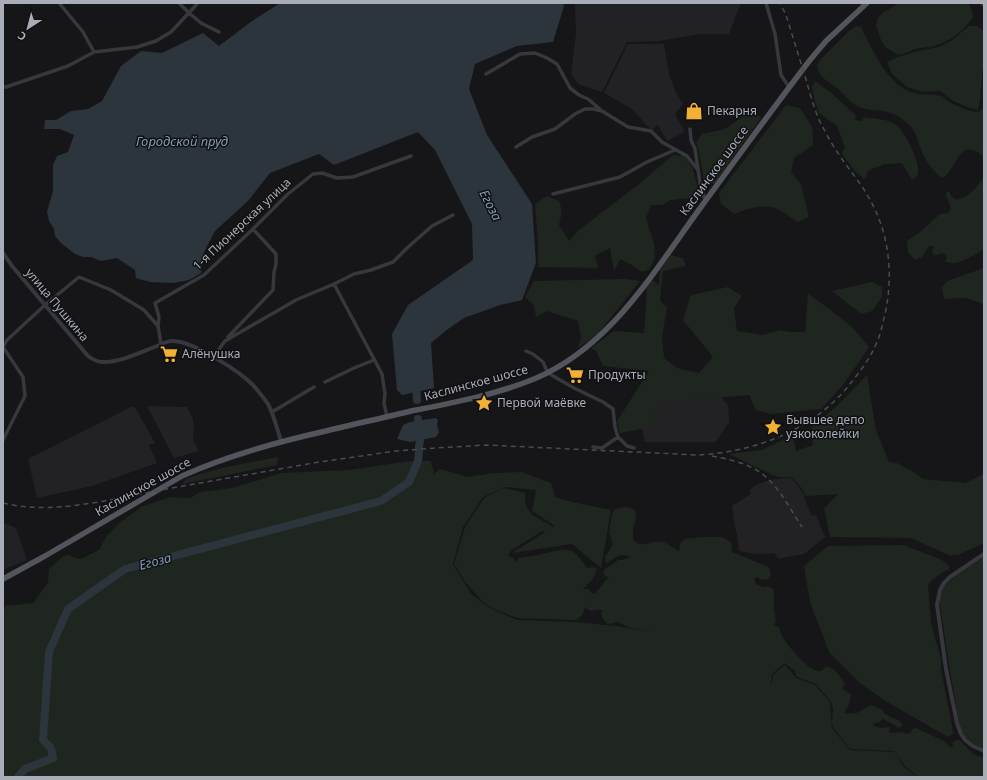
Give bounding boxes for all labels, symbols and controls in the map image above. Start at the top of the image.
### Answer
north arrow [8,8,48,48]
text: С [15,28,29,45]
shop icon: Пекарня [684,101,704,121]
place label: Пекарня [707,102,757,119]
street label: Каслинское шоссе [675,122,752,219]
water label: Городской пруд [136,132,228,150]
street label: 1-я Пионерская улица [189,174,294,274]
water label: Егоза [476,186,507,224]
street label: улица Пушкина [22,264,93,345]
supermarket icon: Алёнушка [159,344,179,364]
place label: Алёнушка [182,345,240,362]
street label: Каслинское шоссе [422,360,530,405]
supermarket icon: Продукты [565,365,585,385]
place label: Продукты [588,366,646,383]
place icon: Первой маёвке [474,393,494,413]
place label: Первой маёвке [497,394,587,411]
place label: Бывшее депо узкоколейки [786,411,865,442]
place icon: Бывшее депо узкоколейки [763,417,783,437]
street label: Каслинское шоссе [92,453,194,520]
water label: Егоза [137,548,174,574]

